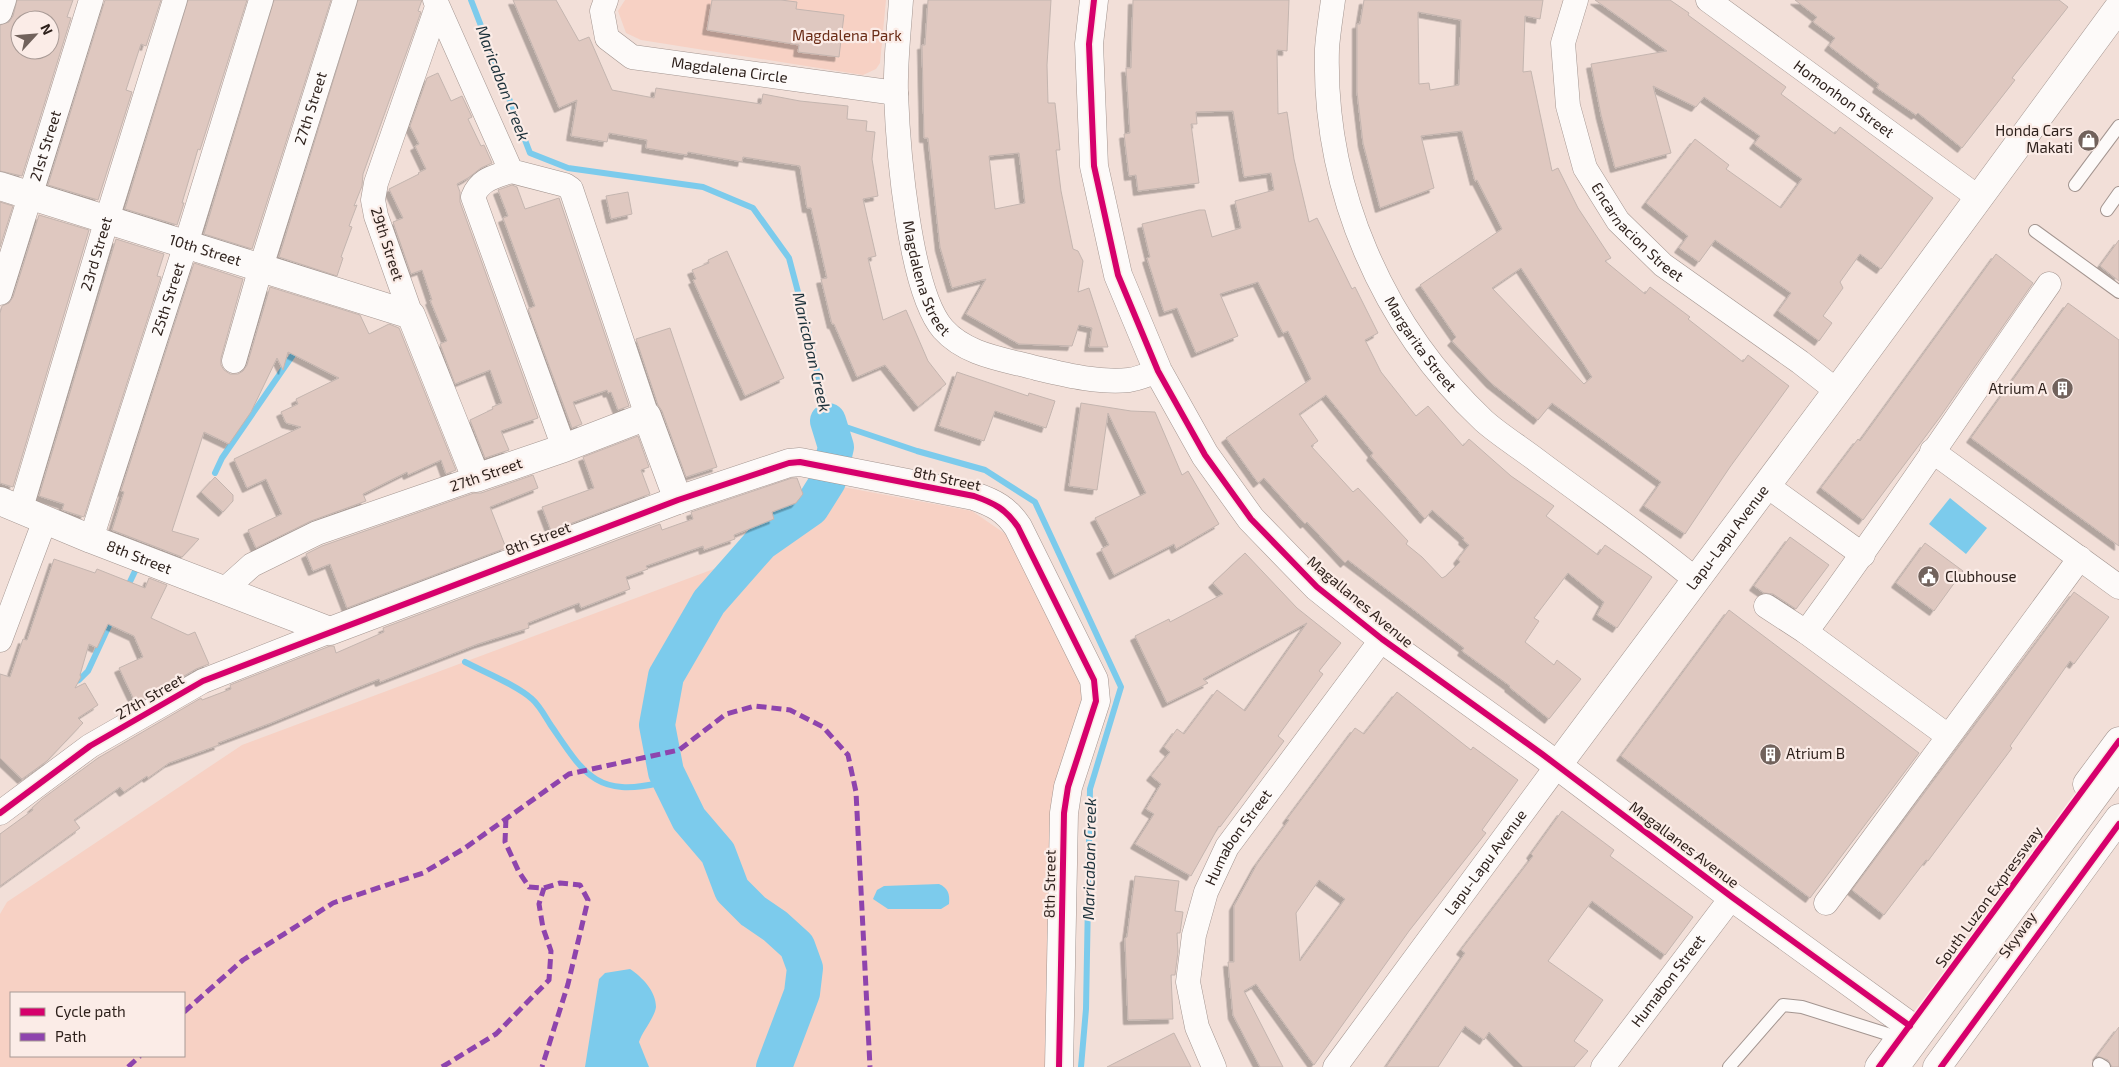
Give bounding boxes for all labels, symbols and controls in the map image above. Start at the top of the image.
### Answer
north arrow [10,10,60,60]
text: N [37,21,57,37]
water label: Maricaban Creek [473,22,534,143]
park label: Magdalena Park [792,26,902,44]
street label: Magdalena Circle [670,52,789,86]
street label: Homonhon Street [1790,56,1898,141]
street label: 27th Street [290,69,330,147]
street label: 21st Street [25,108,64,183]
place label: Honda Cars Makati [1995,121,2073,156]
shop icon: Honda Cars Makati [2077,128,2101,152]
street label: Encarnacion Street [1588,179,1688,285]
street label: 29th Street [368,205,408,283]
street label: 23rd Street [76,214,115,293]
street label: Magdalena Street [900,219,955,339]
street label: 10th Street [167,230,244,269]
street label: 25th Street [147,260,188,338]
water label: Maricaban Creek [789,290,835,414]
street label: Margarita Street [1381,293,1461,395]
building icon: Atrium A [2051,377,2075,401]
place label: Atrium A [1988,379,2048,397]
street label: 27th Street [447,453,525,495]
street label: 8th Street [912,462,983,494]
street label: Lapu-Lapu Avenue [1682,481,1772,593]
street label: 8th Street [502,517,573,559]
street label: 8th Street [104,536,175,577]
street label: Magallanes Avenue [1304,552,1417,651]
public building icon: Clubhouse [1917,565,1941,589]
place label: Clubhouse [1945,567,2017,585]
street label: 27th Street [112,669,187,723]
building icon: Atrium B [1758,742,1782,766]
place label: Atrium B [1786,744,1845,762]
street label: Humabon Street [1200,785,1275,888]
street label: Magallanes Avenue [1626,797,1743,891]
water label: Maricaban Creek [1078,798,1099,920]
street label: Lapu-Lapu Avenue [1440,806,1530,918]
street label: South Luzon Expressway [1931,822,2046,971]
street label: 8th Street [1039,849,1059,918]
street label: Skyway [1994,908,2040,961]
street label: Humabon Street [1627,931,1708,1030]
legend [10,992,185,1057]
text: Cycle path [55,1002,126,1020]
text: Path [55,1027,86,1045]

